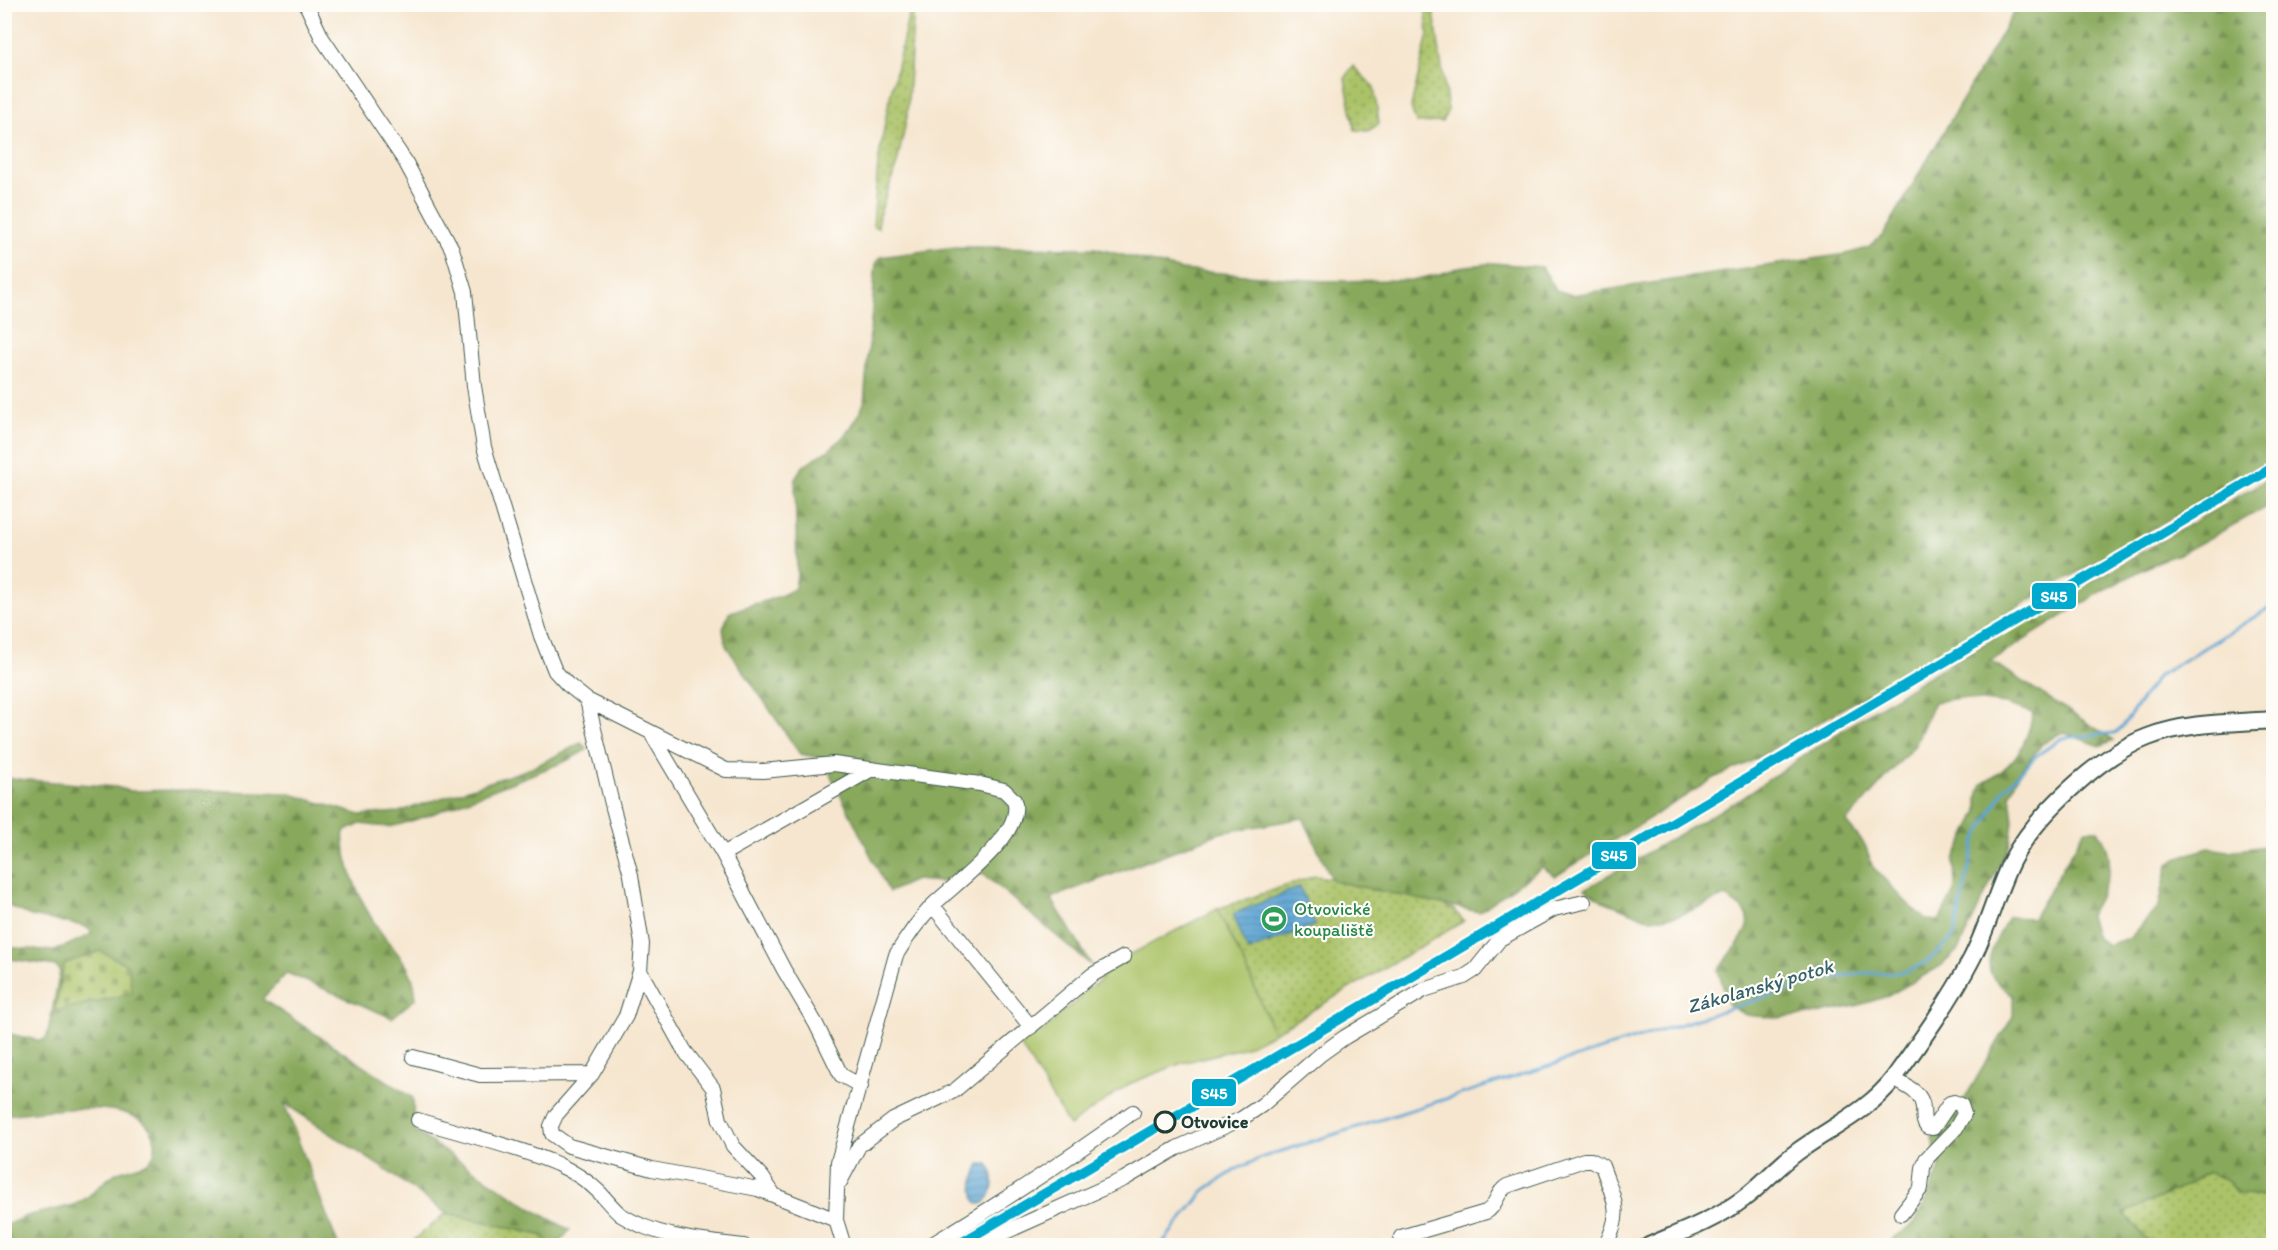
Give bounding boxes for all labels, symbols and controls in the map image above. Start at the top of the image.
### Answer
line badge: S45 [2031,582,2077,610]
text: S45 [2040,587,2068,606]
line badge: S45 [1591,841,1637,870]
text: S45 [1600,846,1628,865]
place label: Otvovické koupaliště [1294,898,1373,941]
sports icon: Otvovické koupaliště [1259,904,1289,934]
water label: Zákolanský potok [1684,953,1837,1018]
line badge: S45 [1191,1078,1237,1107]
text: S45 [1200,1084,1228,1103]
marker: Otvovice [1154,1111,1176,1133]
place label: Otvovice [1181,1111,1249,1133]

